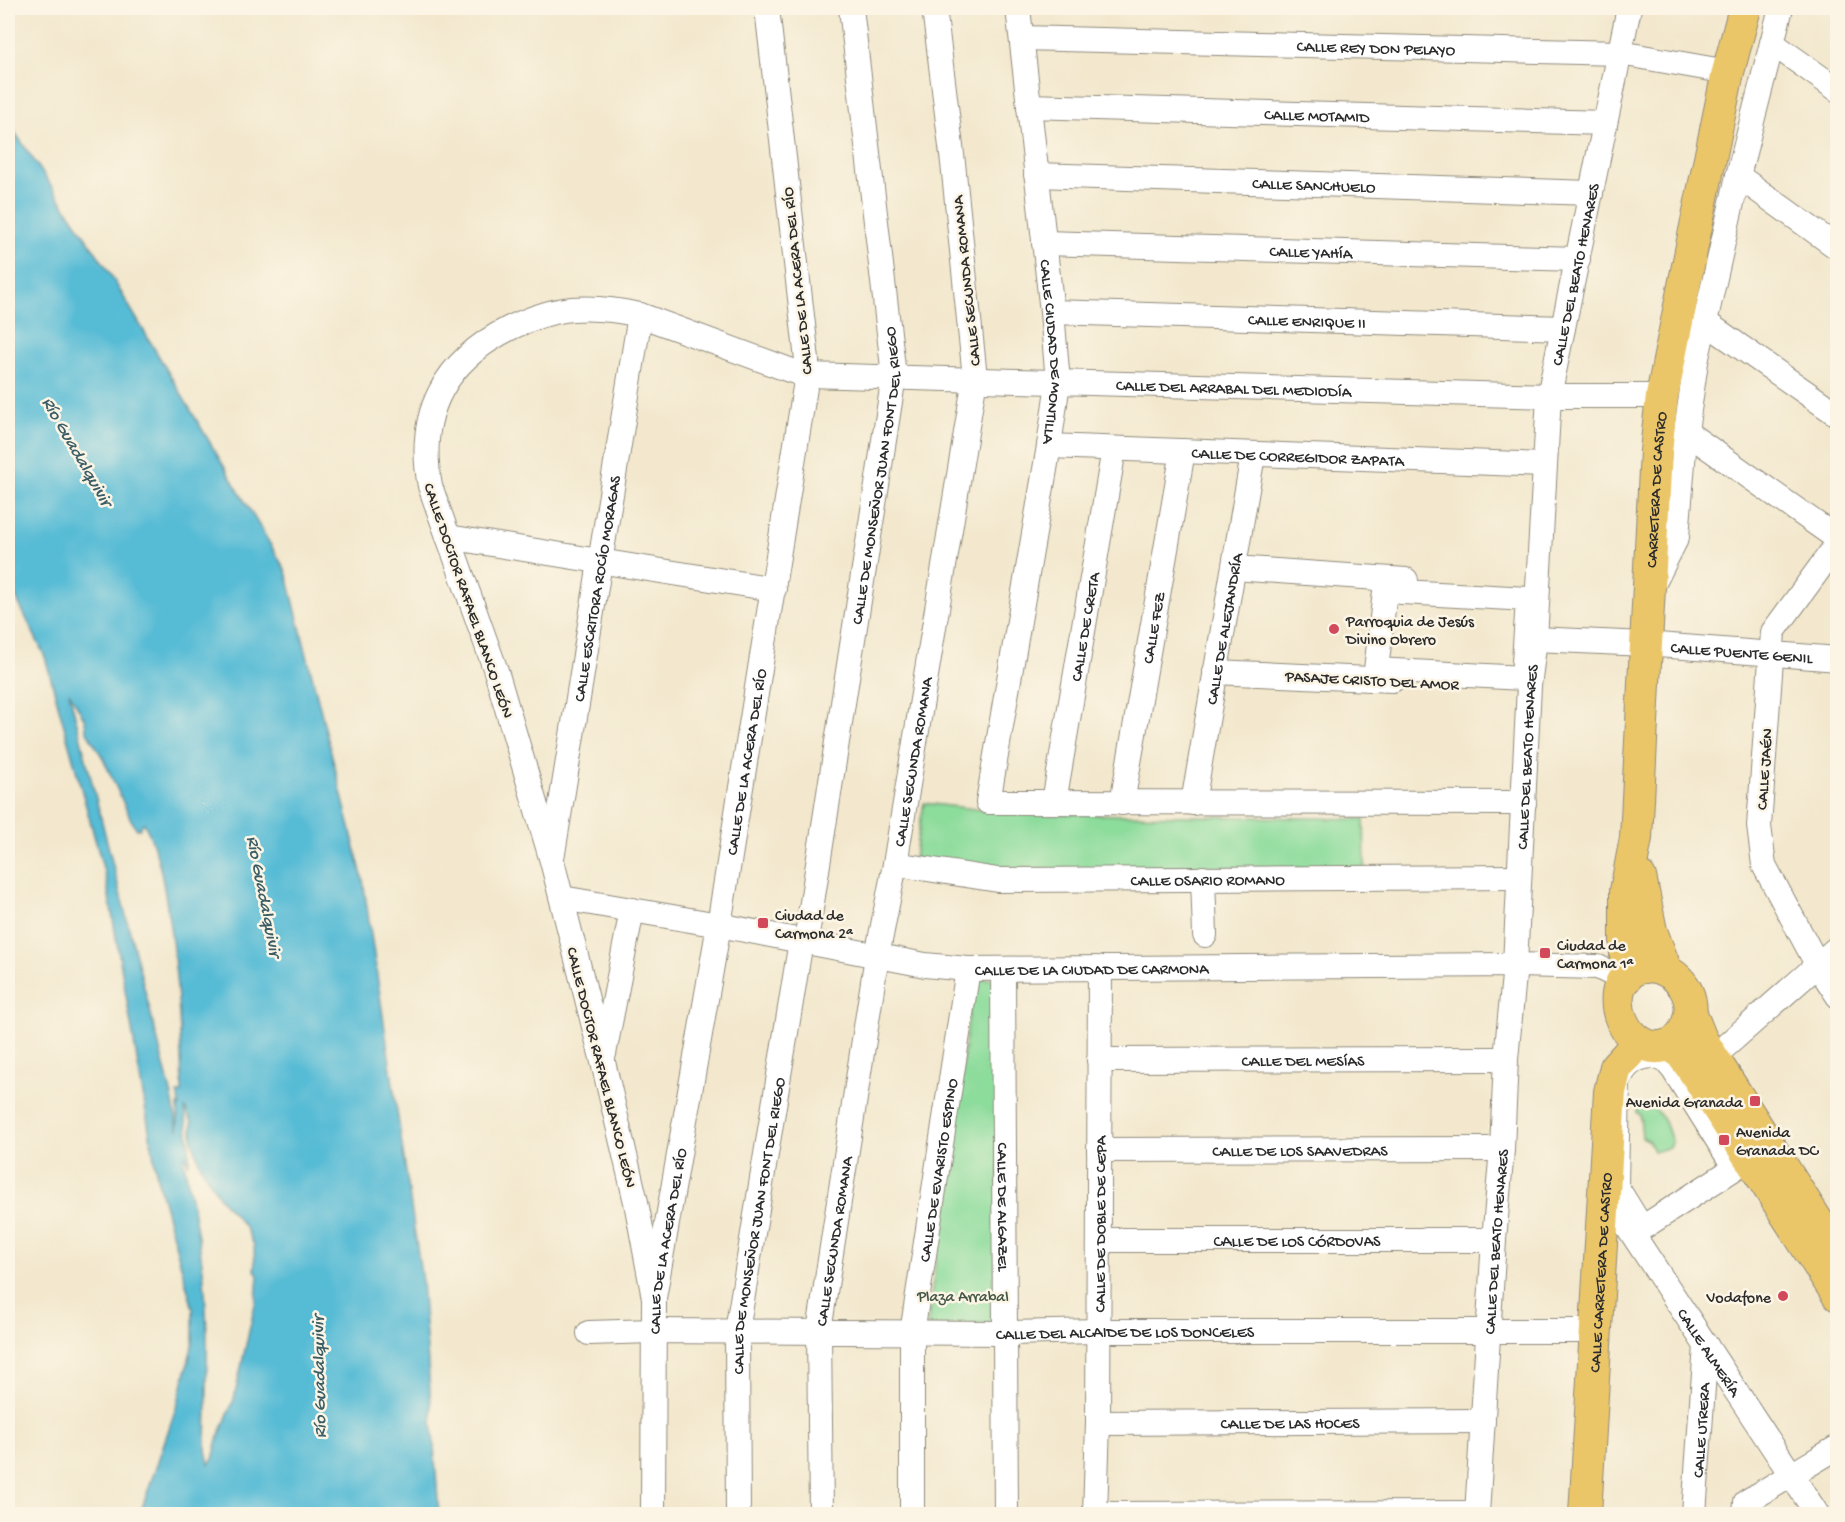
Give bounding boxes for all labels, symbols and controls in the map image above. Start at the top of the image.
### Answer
street label: CALLE REY DON PELAYO [1296,39,1456,62]
street label: CALLE MOTAMID [1264,107,1370,129]
street label: CALLE SANCHUELO [1252,176,1376,199]
street label: CALLE DEL BEATO HENARES [1550,181,1606,368]
street label: CALLE DE LA ACERA DEL RÍO [779,186,819,375]
street label: CALLE SECUNDA ROMANA [950,193,987,367]
street label: CALLE YAHÍA [1269,244,1354,265]
street label: CALLE CIUDAD DE MONTILLA [1033,259,1064,447]
street label: CALLE ENRIQUE II [1248,312,1366,335]
street label: CALLE DE MONSEÑOR JUAN FONT DEL RIEGO [849,325,907,626]
street label: CALLE DEL ARRABAL DEL MEDIODÍA [1116,378,1353,403]
water label: Río Guadalquivir [36,394,117,514]
street label: CARRETERA DE CASTRO [1644,410,1673,568]
street label: CALLE DE CORREGIDOR ZAPATA [1191,445,1406,473]
street label: CALLE ESCRITORA ROCÍO MORAGAS [572,474,627,703]
street label: CALLE DOCTOR RAFAEL BLANCO LEÓN [417,481,516,721]
street label: CALLE DE ALEJANDRÍA [1204,550,1249,706]
street label: CALLE DE CRETA [1069,570,1106,683]
street label: CALLE FEZ [1140,590,1171,665]
place label: Parroquia de Jesús Divino Obrero [1345,614,1475,651]
marker: Parroquia de Jesús Divino Obrero [1327,622,1341,636]
street label: CALLE PUENTE GENIL [1670,640,1814,670]
street label: CALLE DEL BEATO HENARES [1515,663,1545,850]
street label: CALLE DE LA ACERA DEL RÍO [724,667,773,857]
street label: PASAJE CRISTO DEL AMOR [1284,668,1460,697]
street label: CALLE SECUNDA ROMANA [892,674,939,848]
street label: CALLE JAÉN [1754,728,1779,811]
water label: Río Guadalquivir [241,834,285,962]
street label: CALLE OSARIO ROMANO [1131,872,1285,892]
place label: Ciudad de Carmona 2ª [775,908,854,945]
marker: Ciudad de Carmona 2ª [756,916,770,930]
place label: Ciudad de Carmona 1ª [1557,938,1635,975]
street label: CALLE DOCTOR RAFAEL BLANCO LEÓN [560,946,639,1190]
marker: Ciudad de Carmona 1ª [1538,946,1552,960]
street label: CALLE DE LA CIUDAD DE CARMONA [975,961,1210,982]
street label: CALLE DEL MESÍAS [1242,1052,1365,1073]
street label: CALLE DE MONSEÑOR JUAN FONT DEL RIEGO [731,1076,792,1374]
street label: CALLE DE EVARISTO ESPINO [917,1077,964,1264]
marker: Avenida Granada [1748,1094,1762,1108]
place label: Avenida Granada [1626,1095,1744,1114]
place label: Avenida Granada DC [1736,1125,1820,1162]
marker: Avenida Granada DC [1717,1133,1731,1147]
street label: CALLE DE DOBLE DE CEPA [1092,1134,1112,1313]
street label: CALLE DE ALGAZEL [991,1143,1011,1273]
street label: CALLE DE LOS SAAVEDRAS [1212,1143,1388,1163]
street label: CALLE DE LA ACERA DEL RÍO [648,1147,693,1334]
street label: CALLE DEL BEATO HENARES [1482,1148,1515,1335]
street label: CALLE SECUNDA ROMANA [814,1154,859,1328]
street label: CALLE CARRETERA DE CASTRO [1587,1172,1618,1373]
street label: CALLE DE LOS CÓRDOVAS [1213,1234,1381,1253]
park label: Plaza Arrabal [916,1289,1009,1308]
marker: Vodafone [1776,1289,1790,1303]
place label: Vodafone [1705,1290,1772,1309]
street label: CALLE ALMERÍA [1671,1306,1744,1403]
water label: Río Guadalquivir [309,1312,332,1438]
street label: CALLE DEL ALCAIDE DE LOS DONCELES [996,1325,1255,1346]
street label: CALLE UTRERA [1691,1381,1716,1479]
street label: CALLE DE LAS HOCES [1220,1416,1360,1435]

